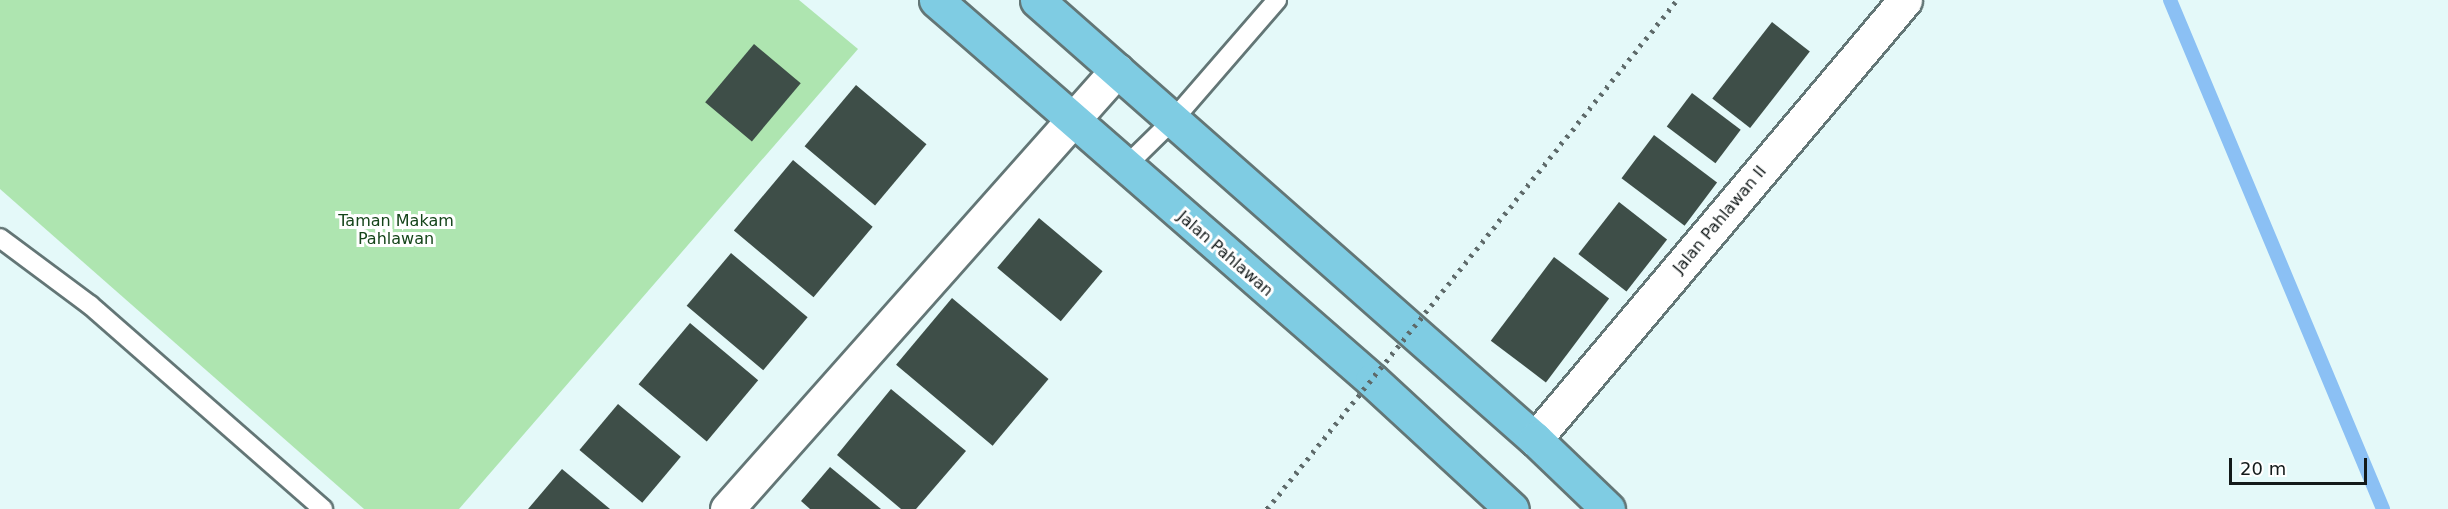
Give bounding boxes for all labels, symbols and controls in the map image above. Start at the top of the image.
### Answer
street label: Jalan Pahlawan II [1669,162,1771,278]
street label: Jalan Pahlawan [1173,207,1277,301]
park label: Taman Makam Pahlawan [338,211,454,249]
scale bar [2232,446,2370,484]
text: 20 m [2240,458,2286,479]

